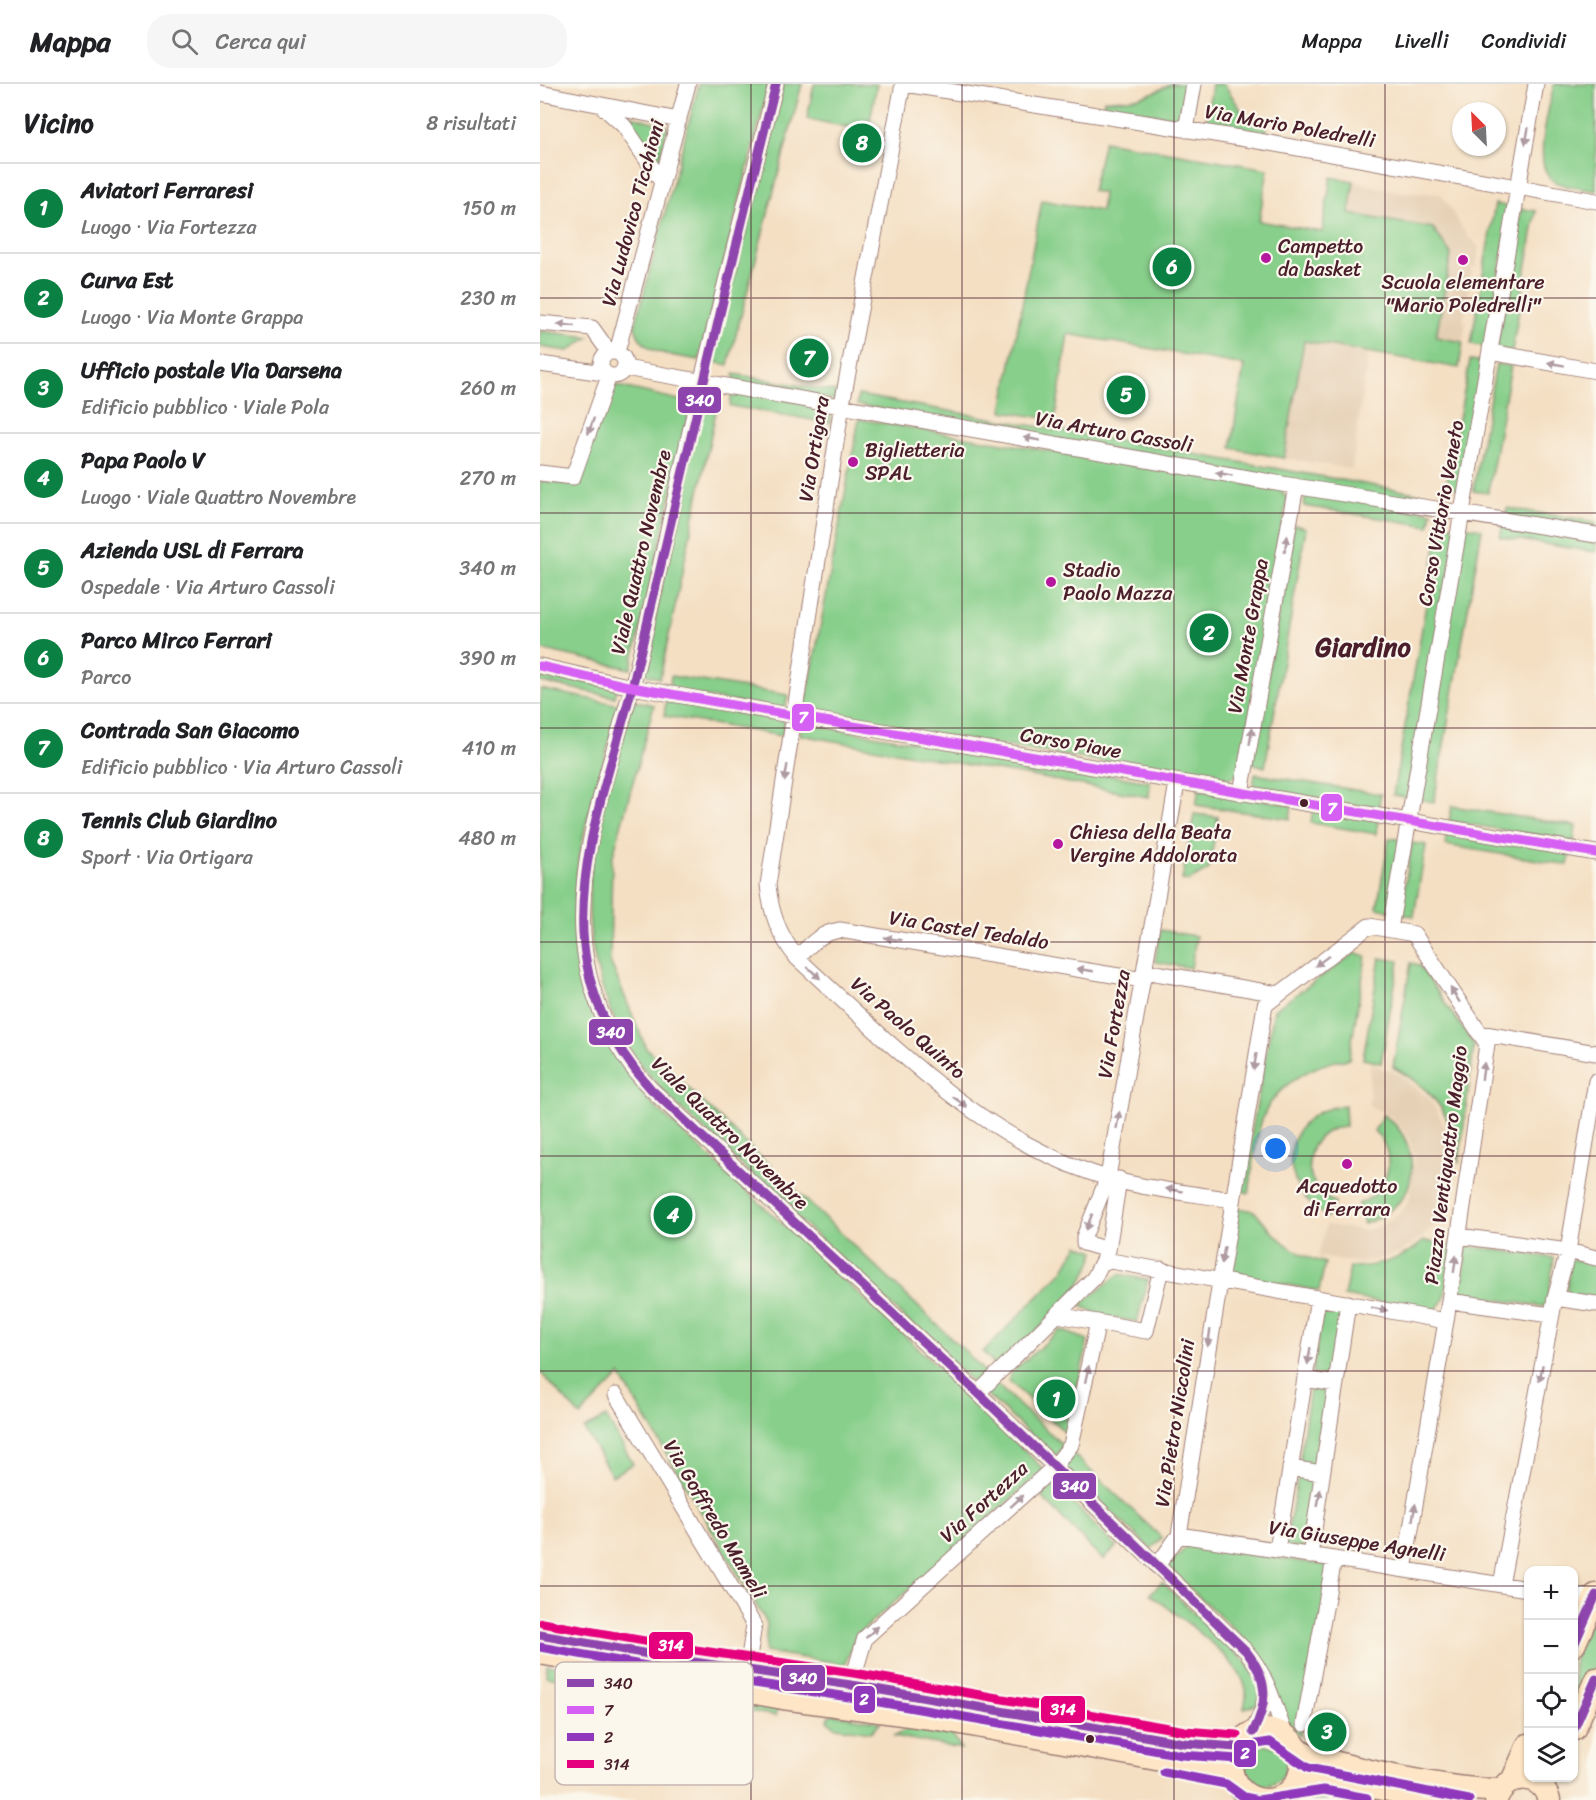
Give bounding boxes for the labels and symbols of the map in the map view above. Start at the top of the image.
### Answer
street label: Via Mario Poledrelli [1202,94,1378,158]
north arrow [1452,102,1506,156]
street label: Via Ludovico Ticchioni [591,114,675,310]
pin: 8 [842,120,882,166]
one-way arrow [1522,126,1531,145]
place label: Campetto da basket [1278,229,1363,287]
pin: 6 [1152,244,1192,290]
marker: Campetto da basket [1259,251,1273,265]
marker: Scuola elementare "Mario Poledrelli" [1456,253,1470,267]
place label: Scuola elementare "Mario Poledrelli" [1382,265,1544,323]
one-way arrow [556,321,575,330]
pin: 7 [790,336,828,380]
one-way arrow [1546,359,1565,368]
pin: 5 [1106,372,1146,418]
line badge: 340 [677,386,722,414]
text: 340 [685,386,714,415]
street label: Via Ortigara [788,393,840,504]
street label: Via Arturo Cassoli [1033,401,1197,463]
one-way arrow [586,417,595,435]
street label: Corso Vittorio Veneto [1407,417,1475,609]
place label: Biglietteria SPAL [865,433,965,491]
one-way arrow [1022,434,1041,443]
street label: Viale Quattro Novembre [600,446,682,658]
marker: Biglietteria SPAL [846,455,860,469]
one-way arrow [1214,469,1233,478]
one-way arrow [1282,534,1291,553]
place label: Stadio Paolo Mazza [1063,553,1173,611]
street label: Via Monte Grappa [1217,556,1279,716]
marker: Stadio Paolo Mazza [1044,575,1058,589]
pin: 2 [1190,610,1228,656]
district label: Giardino [1315,624,1411,670]
line badge: 7 [791,703,815,732]
text: 7 [798,703,809,732]
street label: Corso Piave [1018,717,1124,769]
one-way arrow [1247,726,1256,745]
one-way arrow [781,764,790,783]
line badge: 7 [1320,793,1343,822]
text: 7 [1327,794,1338,823]
unlabelled marker [1298,797,1310,809]
place label: Chiesa della Beata Vergine Addolorata [1070,815,1237,873]
marker: Chiesa della Beata Vergine Addolorata [1051,837,1065,851]
street label: Via Castel Tedaldo [887,900,1051,960]
one-way arrow [883,934,902,943]
one-way arrow [1315,955,1331,967]
one-way arrow [1075,965,1094,974]
one-way arrow [806,966,821,979]
street label: Via Fortezza [1087,966,1141,1081]
street label: Via Paolo Quinto [842,968,974,1088]
one-way arrow [1449,988,1461,1004]
line badge: 340 [588,1018,634,1046]
text: 340 [596,1018,625,1047]
street label: Piazza Ventiquattro Maggio [1414,1044,1478,1286]
street label: Viale Quattro Novembre [643,1048,818,1219]
one-way arrow [1250,1053,1259,1072]
one-way arrow [1479,1061,1488,1080]
one-way arrow [952,1096,968,1108]
one-way arrow [1114,1110,1123,1129]
your location [1261,1134,1290,1163]
marker: Acquedotto di Ferrara [1340,1157,1354,1171]
place label: Acquedotto di Ferrara [1296,1169,1397,1227]
one-way arrow [1164,1185,1183,1194]
pin: 4 [654,1192,692,1238]
one-way arrow [1084,1213,1094,1231]
one-way arrow [1218,1245,1227,1264]
one-way arrow [1451,1254,1460,1273]
one-way arrow [1370,1305,1389,1314]
one-way arrow [1205,1328,1214,1347]
street label: Via Pietro Niccolini [1144,1336,1206,1509]
one-way arrow [1304,1346,1313,1365]
one-way arrow [1536,1363,1545,1382]
one-way arrow [1083,1364,1092,1383]
pin: 1 [1036,1376,1076,1422]
street label: Via Goffredo Mameli [654,1433,777,1607]
street label: Via Fortezza [932,1452,1037,1552]
line badge: 340 [1052,1472,1097,1500]
text: 340 [1060,1472,1089,1501]
one-way arrow [1314,1488,1323,1507]
one-way arrow [1009,1494,1024,1508]
one-way arrow [1410,1503,1419,1522]
street label: Via Giuseppe Agnelli [1266,1510,1449,1572]
one-way arrow [865,1625,880,1639]
line badge: 314 [648,1631,694,1660]
text: 314 [657,1631,684,1660]
legend [555,1662,753,1785]
line badge: 340 [780,1664,826,1692]
text: 340 [788,1664,817,1693]
text: 340 [604,1669,633,1698]
line badge: 2 [853,1685,876,1714]
text: 2 [858,1685,869,1714]
line badge: 314 [1040,1695,1086,1724]
text: 314 [1049,1695,1076,1724]
text: 7 [604,1696,614,1725]
pin: 3 [1308,1710,1346,1754]
text: 2 [604,1723,613,1752]
unlabelled marker [1084,1733,1096,1745]
line badge: 2 [1233,1739,1257,1768]
text: 2 [1239,1739,1250,1768]
text: 314 [604,1750,630,1779]

